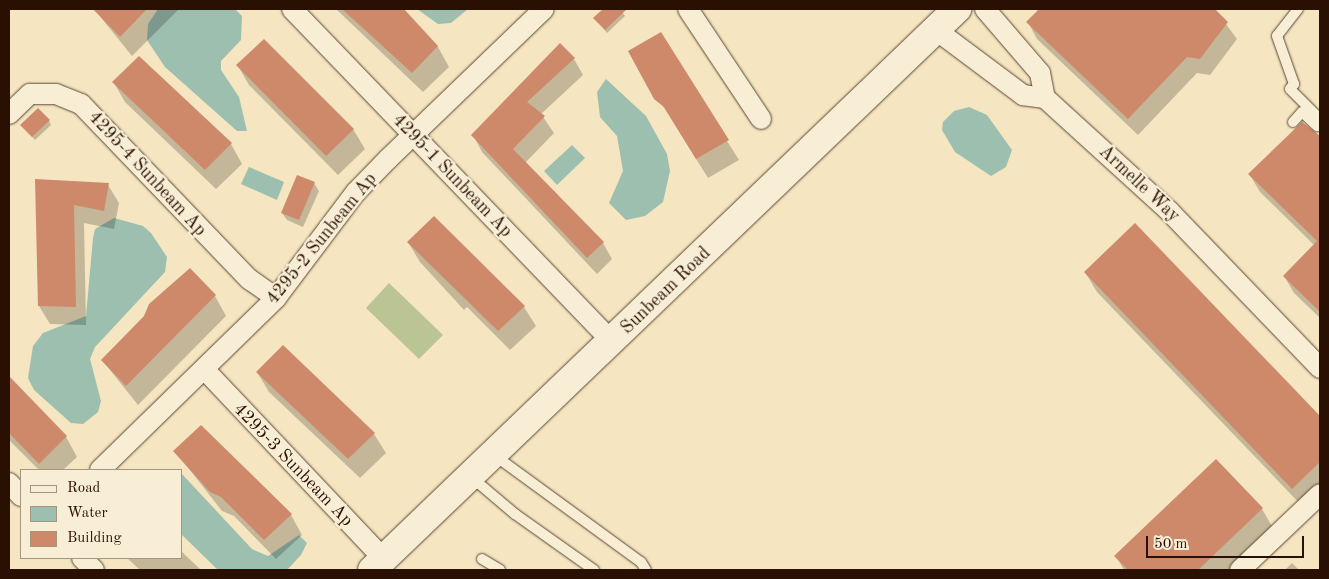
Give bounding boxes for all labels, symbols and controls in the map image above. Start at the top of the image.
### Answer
street label: 4295-4 Sunbeam Ap [83,107,211,241]
street label: 4295-1 Sunbeam Ap [388,110,516,242]
street label: Armelle Way [1094,141,1184,227]
street label: 4295-2 Sunbeam Ap [262,169,382,309]
street label: Sunbeam Road [617,243,715,339]
street label: 4295-3 Sunbeam Ap [229,399,357,531]
legend [20,469,182,559]
text: Road [67,481,100,496]
text: Water [67,506,108,521]
scale bar [1149,526,1306,558]
text: Building [67,531,122,546]
text: 50 m [1154,537,1188,552]

